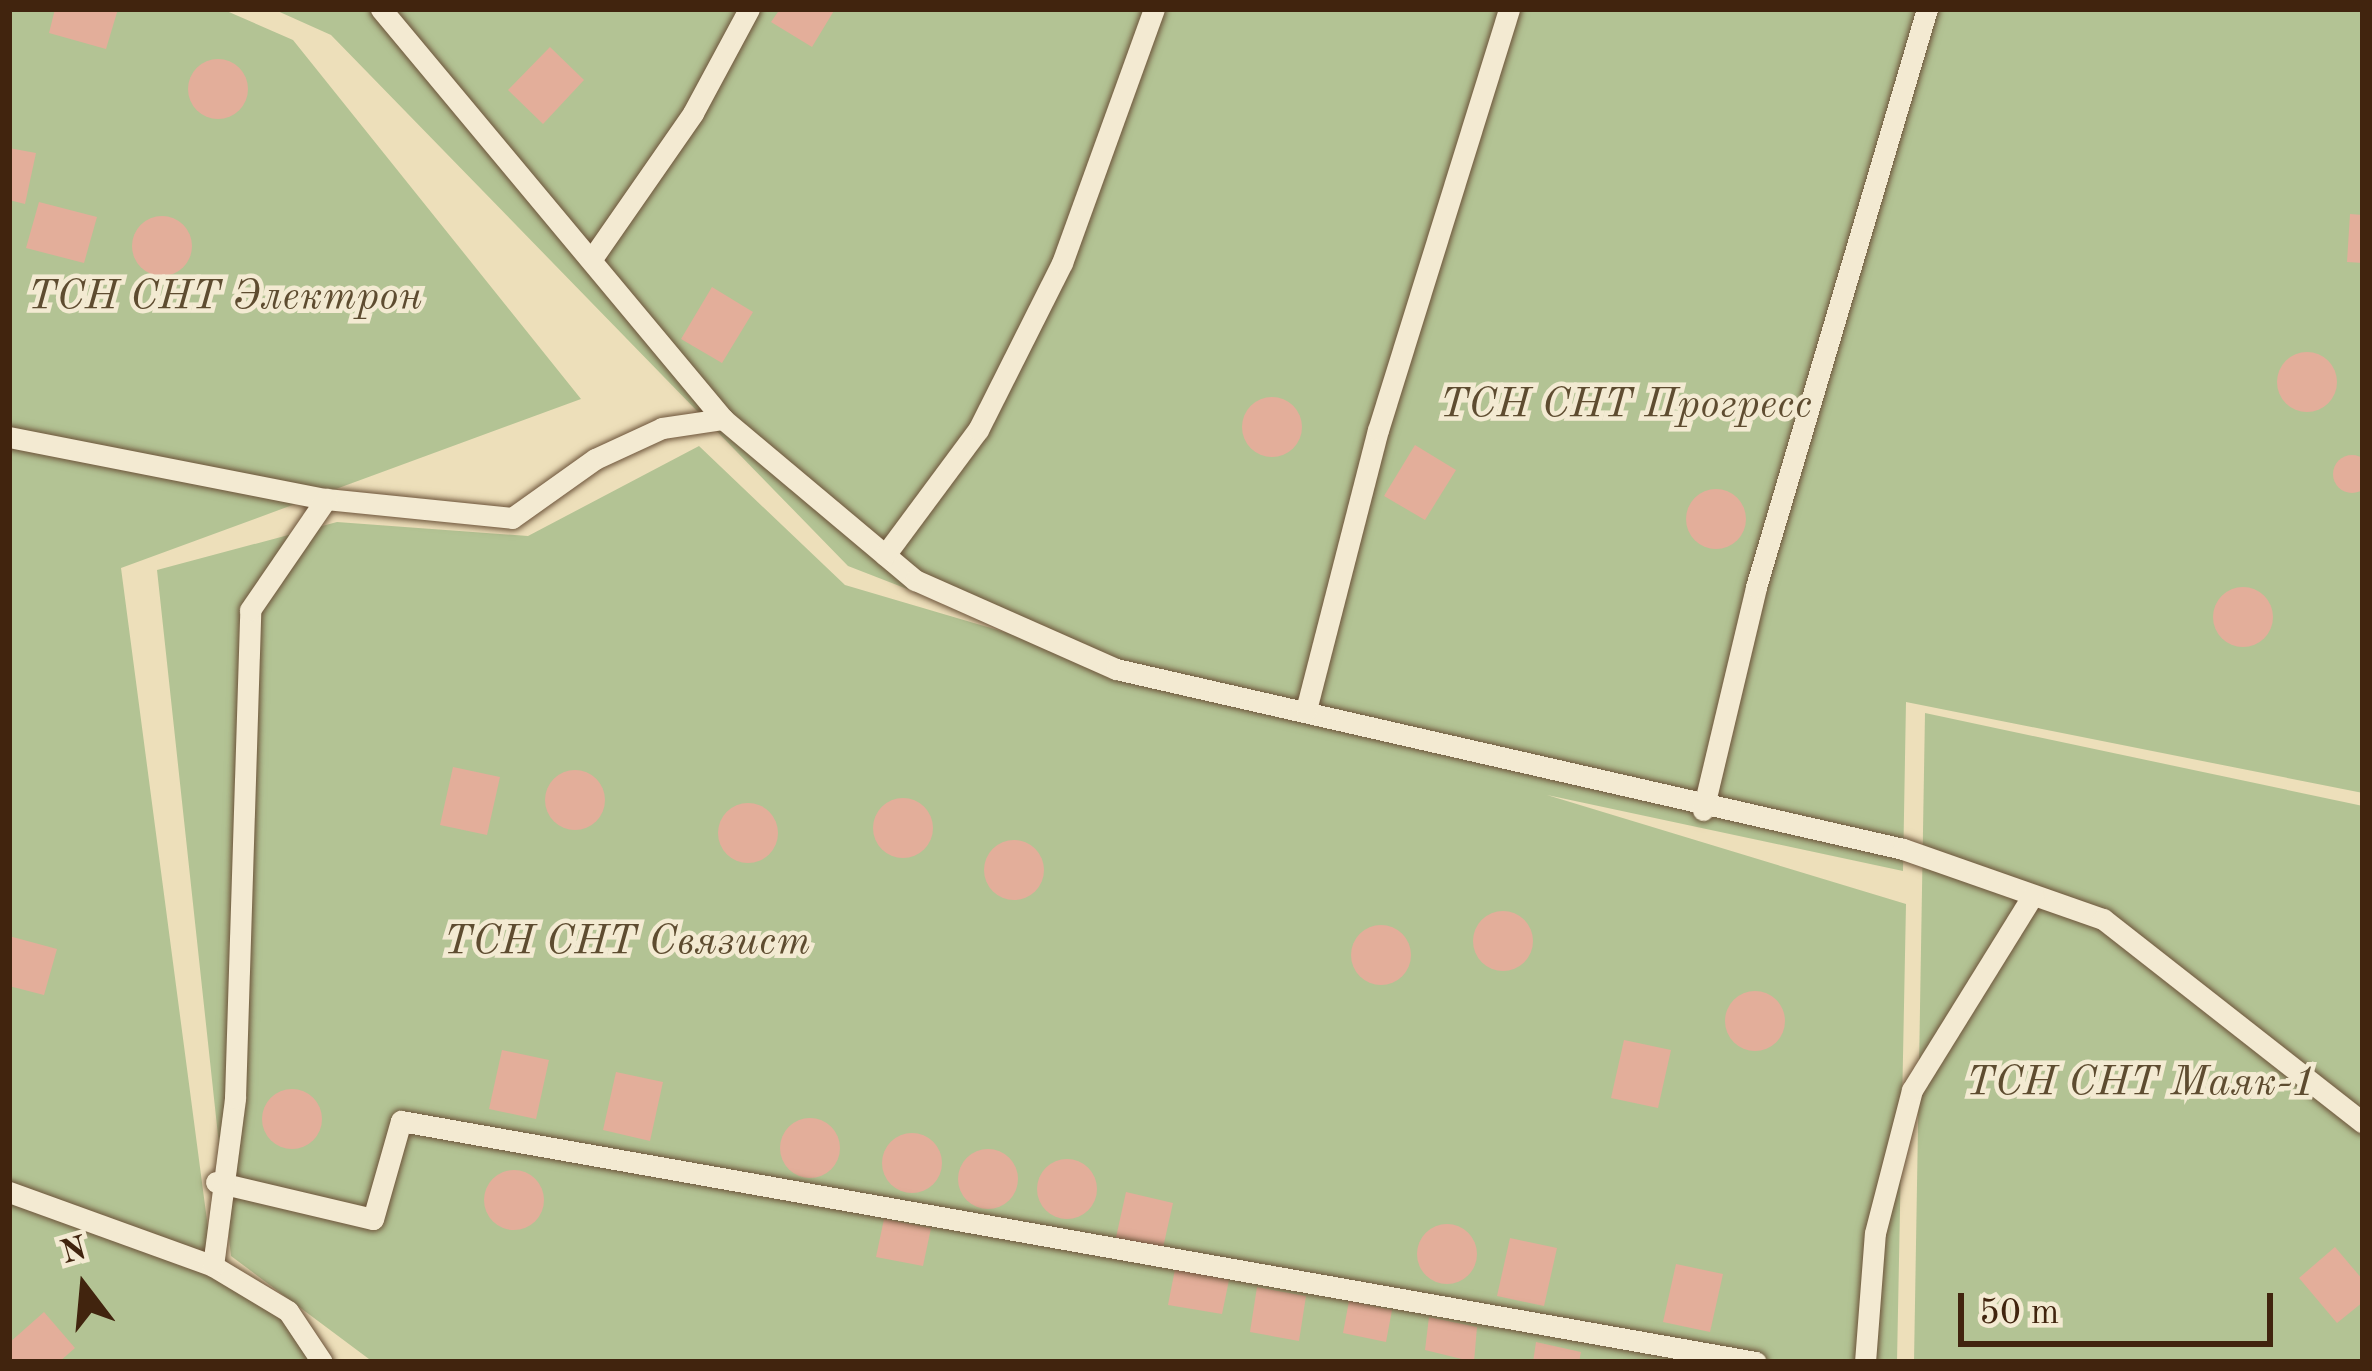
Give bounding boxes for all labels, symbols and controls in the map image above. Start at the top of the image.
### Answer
park label: ТСН СНТ Электрон [28,273,422,323]
park label: ТСН СНТ Прогресс [1439,381,1813,431]
park label: ТСН СНТ Связист [444,918,810,968]
park label: ТСН СНТ Маяк-1 [1966,1059,2316,1109]
north arrow [24,1227,144,1347]
text: N [57,1233,91,1271]
scale bar [1964,1269,2279,1343]
text: 50 m [1979,1296,2059,1332]

